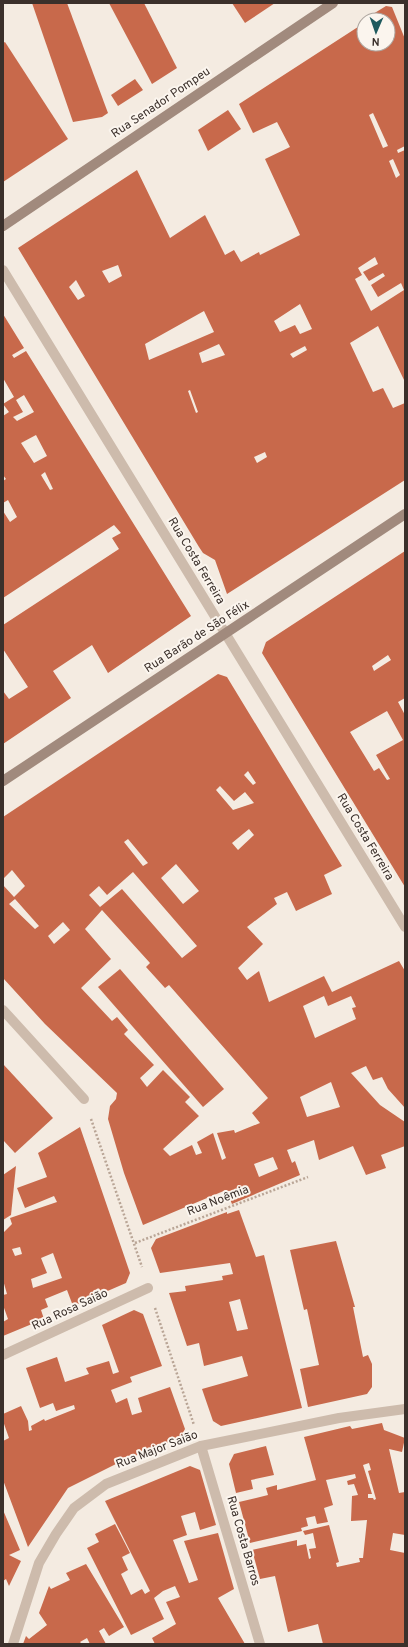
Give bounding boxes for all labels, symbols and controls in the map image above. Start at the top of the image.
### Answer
north arrow [356,12,396,52]
text: N [371,34,380,48]
street label: Rua Senador Pompeu [108,64,214,142]
street label: Rua Costa Ferreira [164,515,228,607]
street label: Rua Barão de São Félix [141,597,253,677]
street label: Rua Costa Ferreira [333,791,397,883]
street label: Rua Noêmia [185,1182,251,1220]
street label: Rua Rosa Saião [29,1285,111,1335]
street label: Rua Major Saião [114,1427,201,1473]
street label: Rua Costa Barros [223,1494,263,1588]

